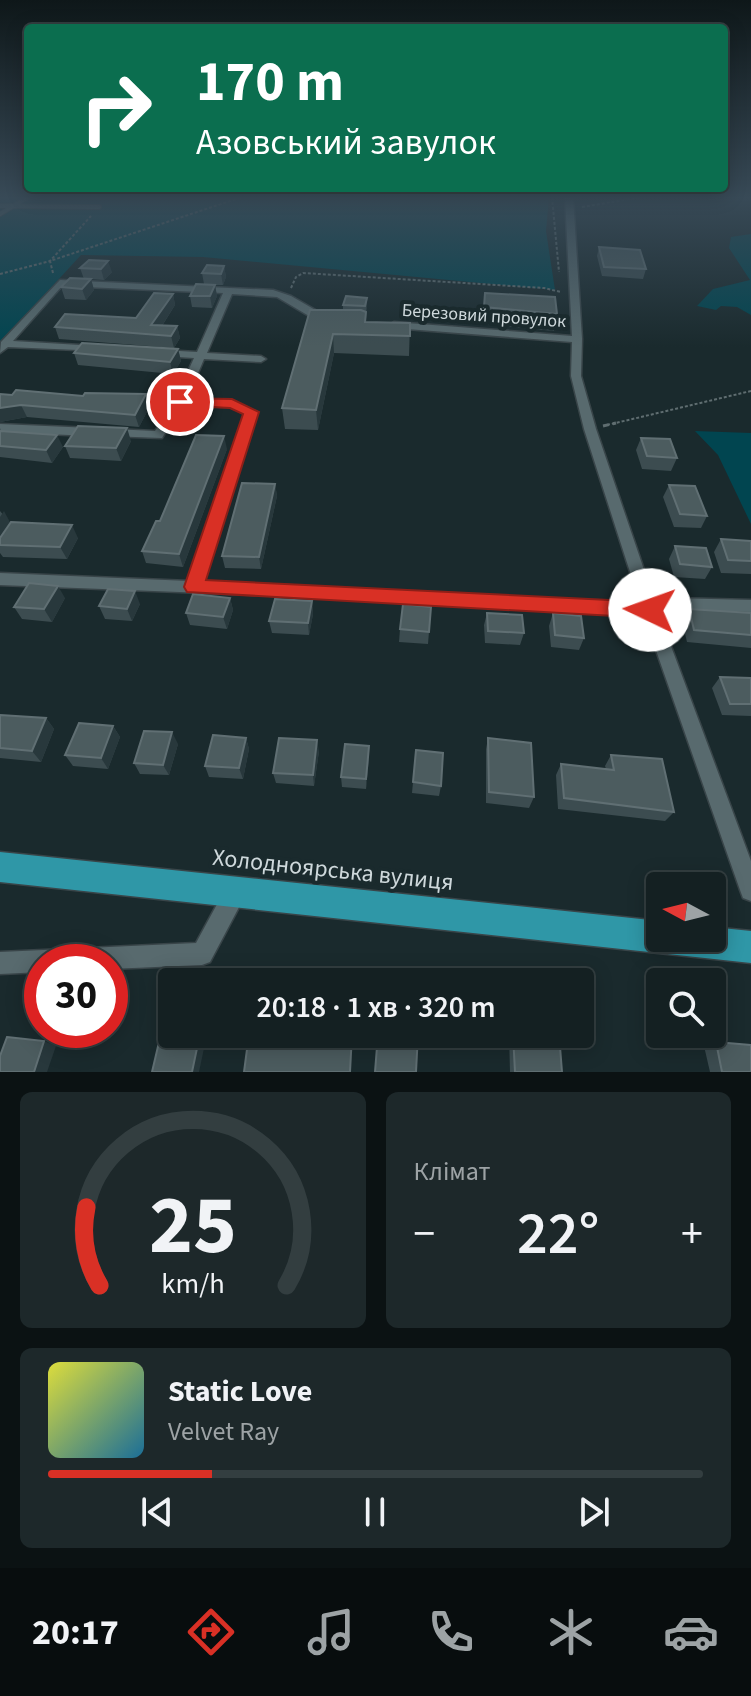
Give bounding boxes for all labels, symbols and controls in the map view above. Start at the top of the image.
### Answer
text: 170 m [196,43,344,122]
icon: right [64,56,168,160]
text: Азовський завулок [196,117,496,168]
street label: Березовий провулок [401,298,567,334]
pin [146,368,214,436]
icon: arrive [158,380,202,424]
position arrow [608,568,692,652]
street label: Холодноярська вулиця [211,840,455,900]
north arrow [646,872,726,952]
map controls [646,872,726,1048]
speed limit sign: 30 [24,944,128,1048]
button: search [646,968,726,1048]
text: 20:18 · 1 хв · 320 m [256,986,496,1029]
text: Клімат [414,1153,490,1190]
text: 25 [149,1167,237,1285]
text: 22° [517,1192,599,1277]
text: − [414,1203,435,1266]
text: + [681,1203,703,1266]
text: km/h [161,1264,224,1304]
text: Static Love [168,1370,312,1413]
text: Velvet Ray [168,1413,279,1450]
icon: previous [135,1490,179,1534]
icon: pause [353,1490,397,1534]
icon: next [572,1490,616,1534]
icon: directions [183,1604,239,1660]
icon: music [303,1604,359,1660]
icon: phone [423,1604,479,1660]
icon: climate [543,1604,599,1660]
icon: car [663,1604,719,1660]
text: 20:17 [32,1607,119,1658]

